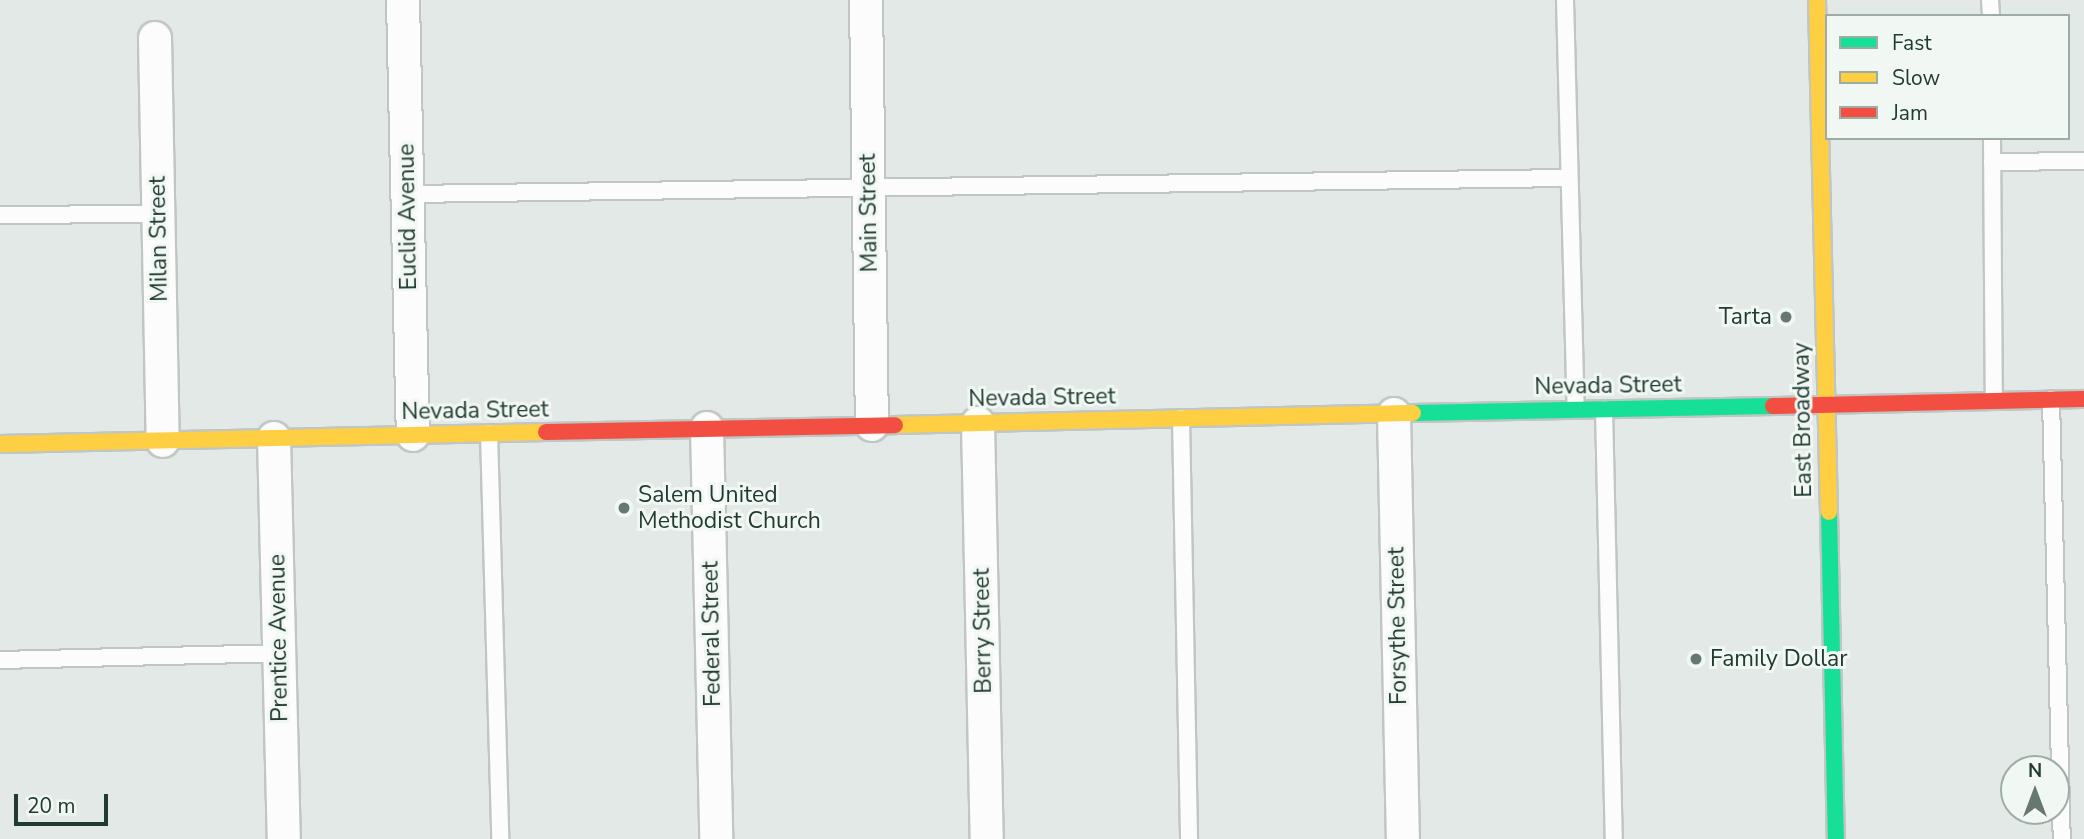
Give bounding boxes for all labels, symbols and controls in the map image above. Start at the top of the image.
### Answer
legend [1825,14,2070,140]
text: Fast [1892,29,1932,57]
text: Slow [1892,64,1940,92]
text: Jam [1892,99,1928,127]
street label: Euclid Avenue [393,143,423,291]
street label: Main Street [854,153,884,273]
street label: Milan Street [144,176,174,302]
place label: Tarta [1719,303,1772,331]
marker: Tarta [1778,309,1794,325]
street label: East Broadway [1788,342,1818,498]
street label: Nevada Street [1534,371,1682,401]
street label: Nevada Street [968,383,1116,413]
street label: Nevada Street [401,396,549,426]
place label: Salem United Methodist Church [638,481,821,535]
marker: Salem United Methodist Church [616,500,632,516]
street label: Forsythe Street [1383,547,1413,705]
street label: Prentice Avenue [264,554,294,722]
street label: Federal Street [697,561,727,707]
street label: Berry Street [968,568,998,694]
place label: Family Dollar [1710,645,1848,673]
marker: Family Dollar [1688,651,1704,667]
north arrow [2000,755,2070,825]
text: N [2028,758,2042,784]
scale bar [18,780,112,824]
text: 20 m [27,792,76,820]

